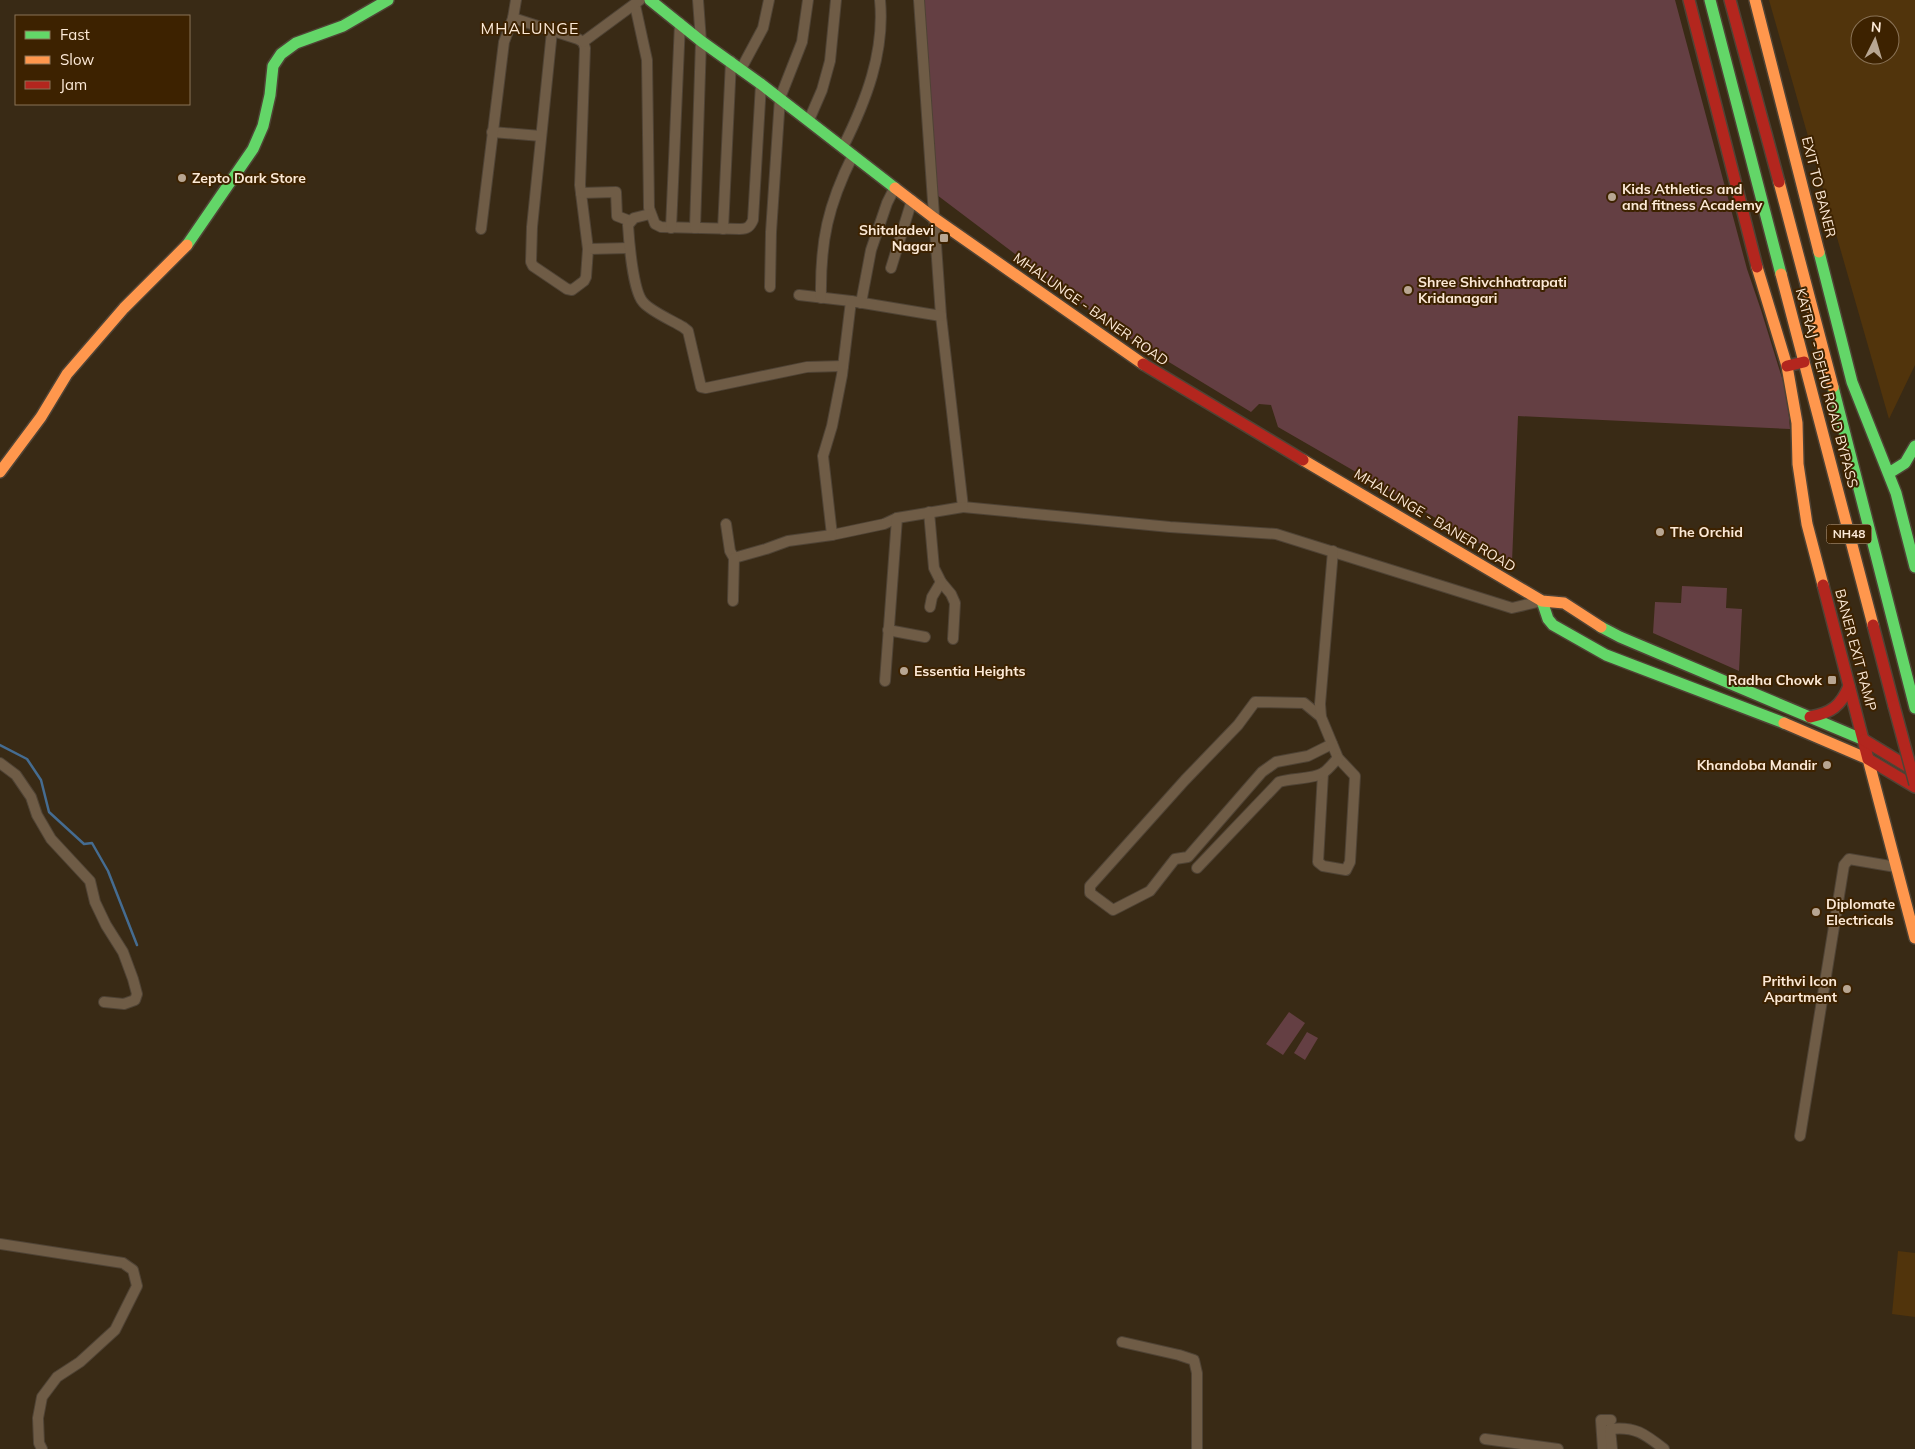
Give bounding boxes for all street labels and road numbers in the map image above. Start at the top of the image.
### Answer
street label: EXIT TO BANER [1798,135,1840,240]
street label: MHALUNGE - BANER ROAD [1010,248,1172,370]
street label: KATRAJ - DEHU ROAD BYPASS [1792,286,1862,490]
street label: MHALUNGE - BANER ROAD [1351,465,1519,575]
road number: NH48 [1826,524,1872,544]
street label: BANER EXIT RAMP [1831,587,1881,713]

